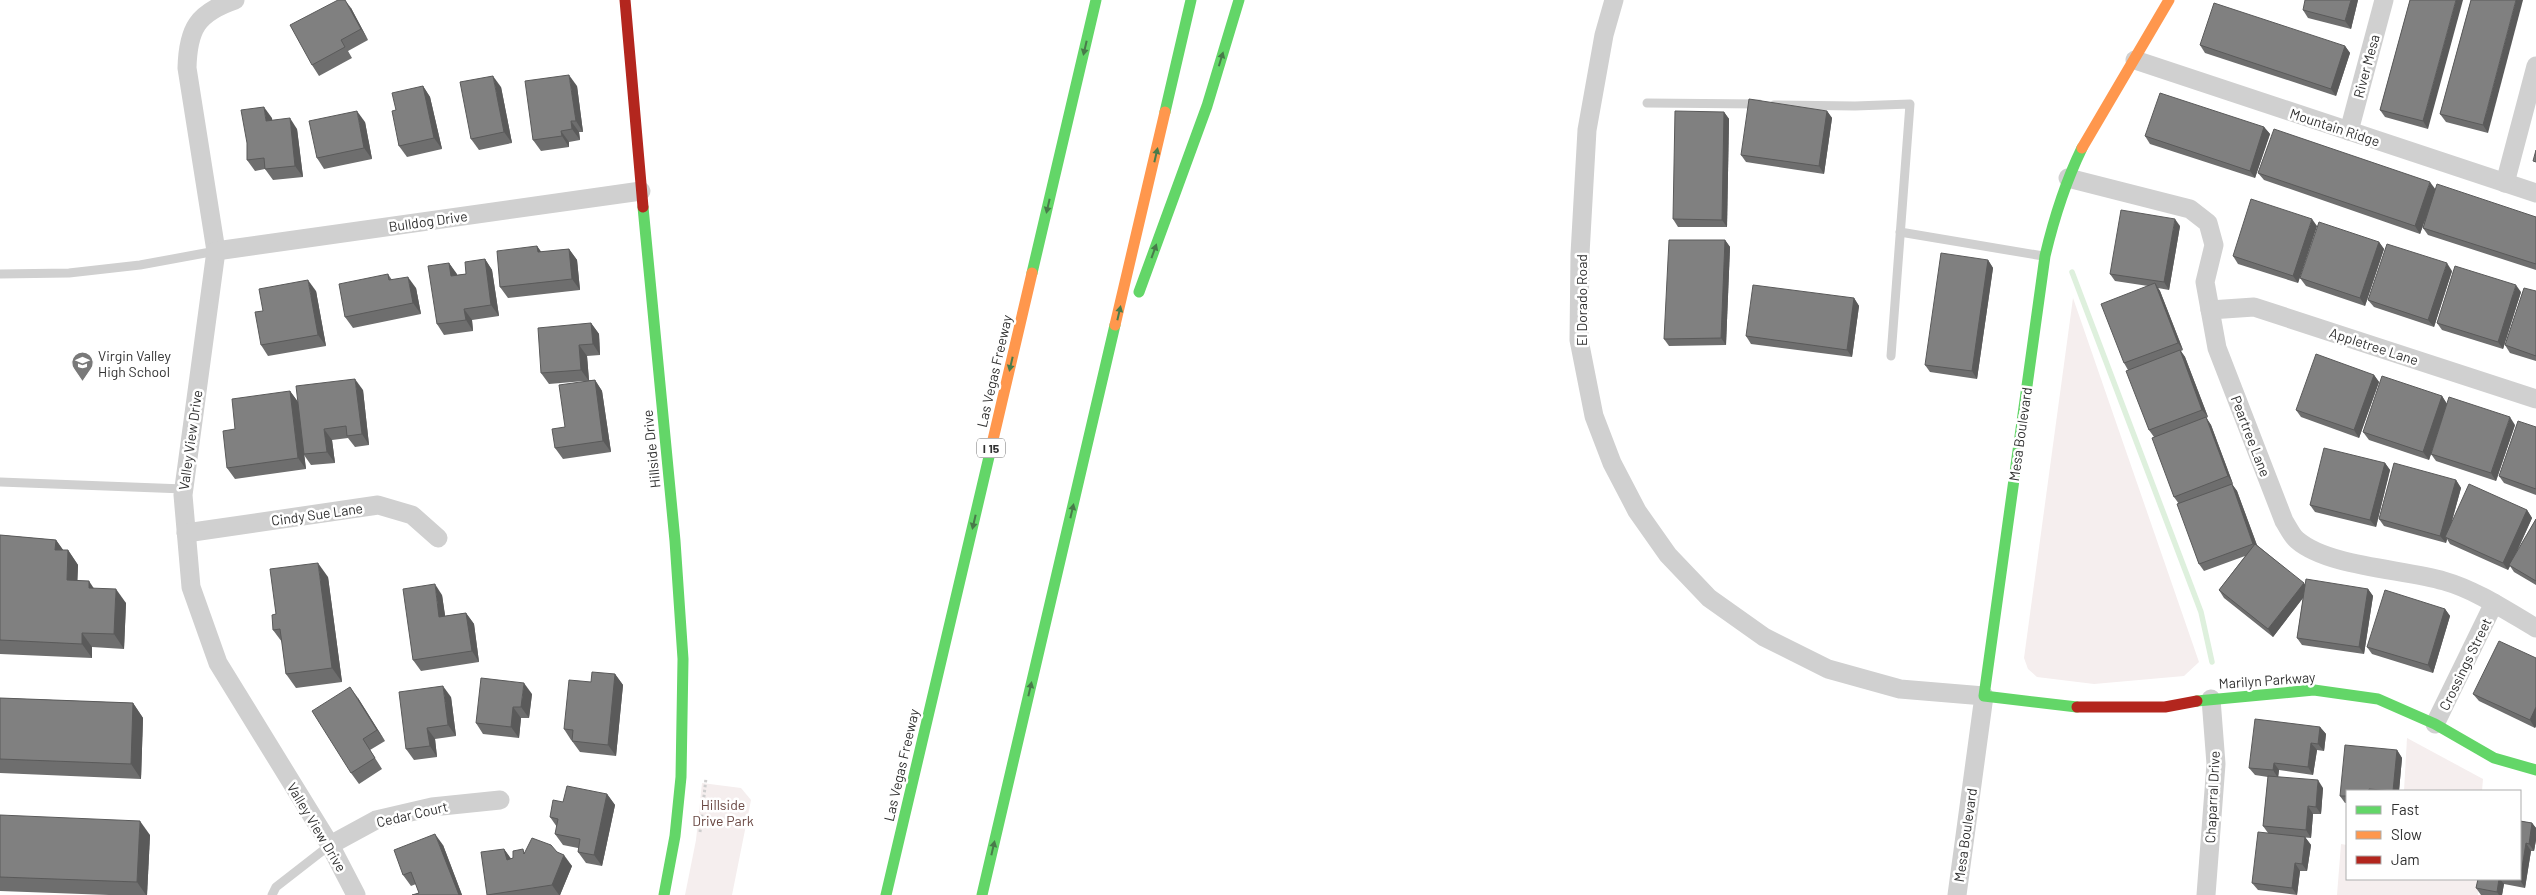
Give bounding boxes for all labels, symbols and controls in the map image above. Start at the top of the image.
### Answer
street label: River Mesa [2349,32,2383,100]
one-way arrow [1081,40,1089,55]
one-way arrow [1217,51,1225,66]
street label: Mountain Ridge [2288,104,2382,150]
one-way arrow [1152,148,1160,163]
one-way arrow [1044,198,1052,213]
street label: Bulldog Drive [388,207,468,235]
one-way arrow [1150,243,1158,258]
street label: El Dorado Road [1573,254,1590,346]
one-way arrow [1115,306,1123,321]
street label: Las Vegas Freeway [973,313,1015,429]
street label: Appletree Lane [2327,324,2421,368]
place label: Virgin Valley High School [98,347,172,380]
school or university icon: Virgin Valley High School [70,351,94,382]
one-way arrow [1007,356,1015,371]
street label: Mesa Boulevard [2005,386,2035,482]
street label: Valley View Drive [175,389,205,491]
street label: Peartree Lane [2228,393,2274,479]
street label: Hillside Drive [638,409,664,489]
road number: I 15 [977,438,1005,458]
street label: Cindy Sue Lane [270,499,364,529]
one-way arrow [1068,504,1076,519]
one-way arrow [970,515,978,530]
street label: Crossings Street [2435,615,2495,713]
street label: Marilyn Parkway [2218,668,2316,692]
one-way arrow [1026,682,1034,697]
street label: Las Vegas Freeway [880,707,922,823]
street label: Chaparral Drive [2201,750,2223,844]
street label: Valley View Drive [284,779,350,875]
street label: Mesa Boulevard [1950,787,1980,883]
legend [2346,790,2521,880]
park label: Hillside Drive Park [692,796,754,829]
street label: Cedar Court [375,798,449,830]
text: Fast [2391,800,2419,818]
text: Slow [2391,825,2422,843]
one-way arrow [989,840,997,855]
text: Jam [2391,850,2420,868]

